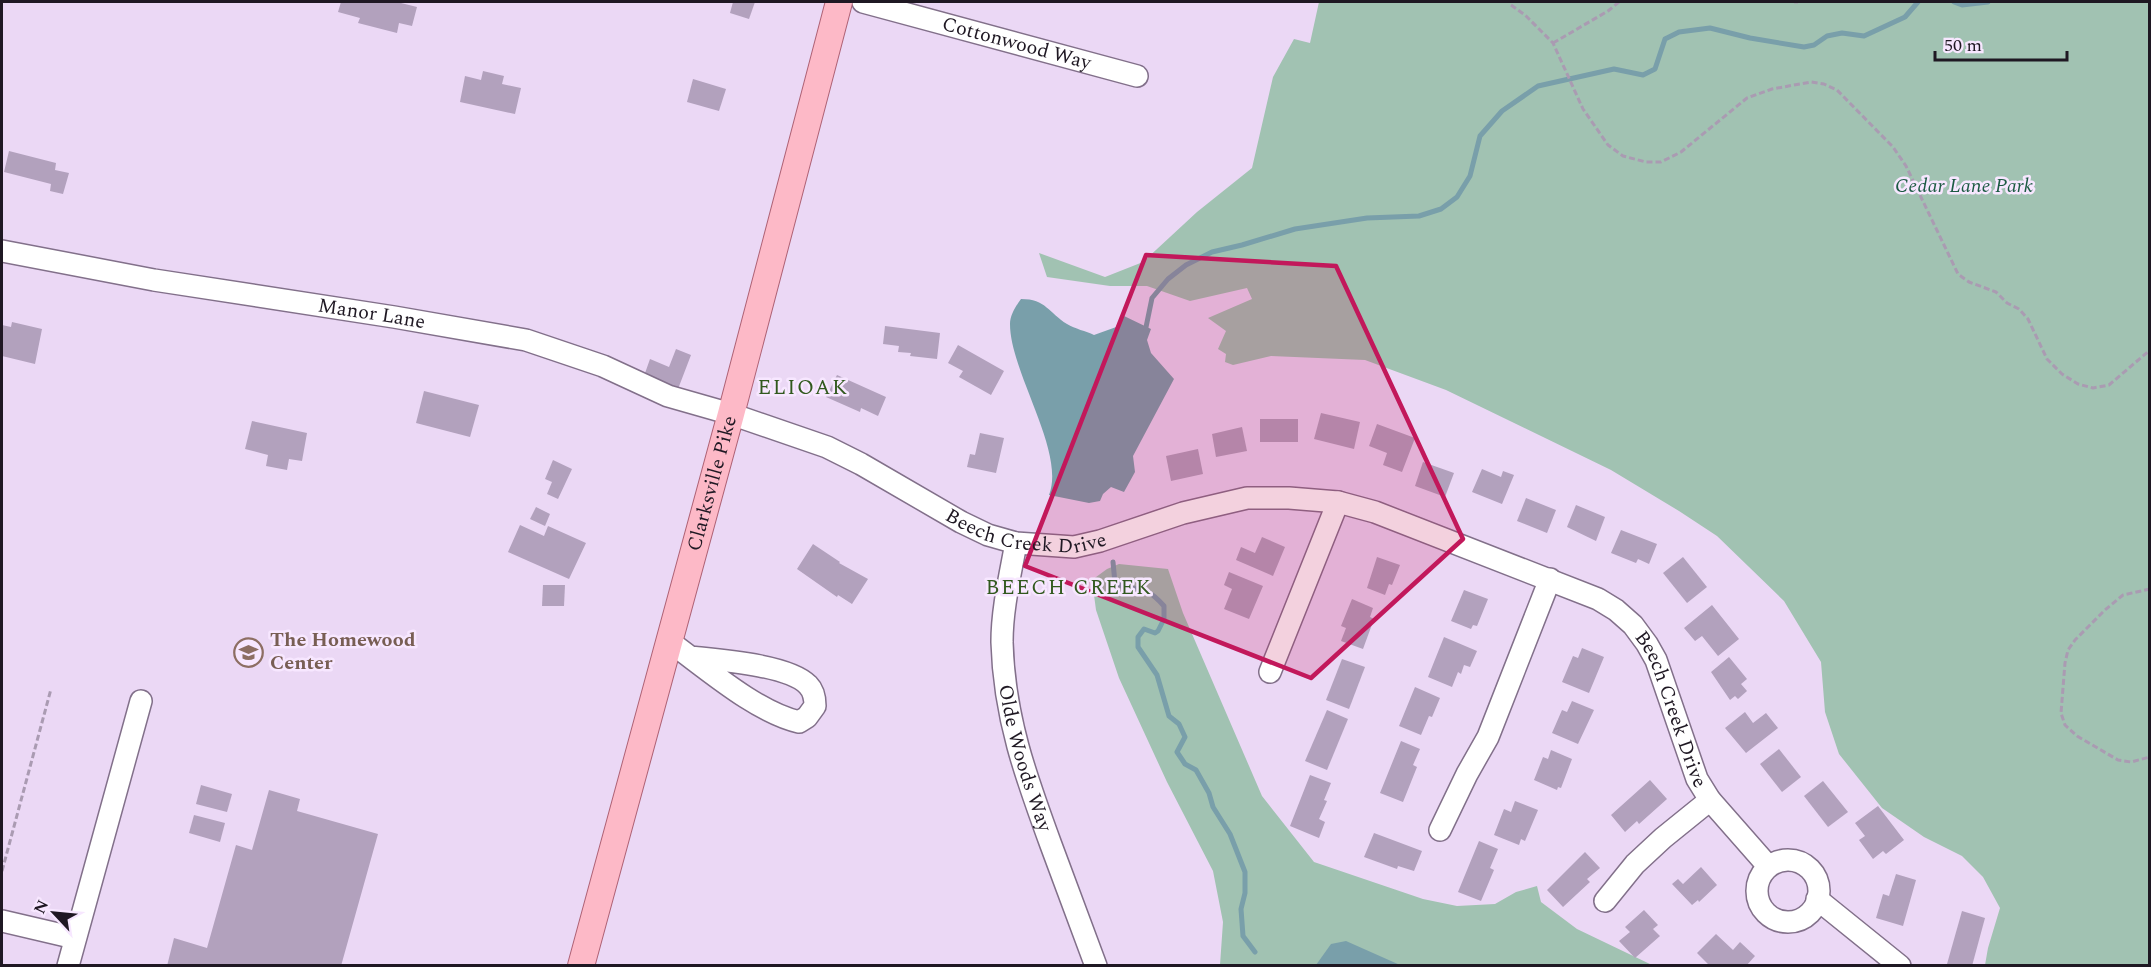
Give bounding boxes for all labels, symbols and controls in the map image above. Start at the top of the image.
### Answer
street label: Cottonwood Way [939,9,1096,78]
scale bar [1935,24,2067,62]
text: 50 m [1944,32,1982,59]
park label: Cedar Lane Park [1895,171,2034,201]
street label: Manor Lane [316,290,428,337]
district label: ELIOAK [757,372,849,404]
street label: Clarksville Pike [679,412,745,555]
street label: Beech Creek Drive [940,501,1111,562]
district label: BEECH CREEK [986,572,1152,604]
street label: Beech Creek Drive [1627,624,1714,794]
place label: The Homewood Center [270,625,416,678]
school or university icon: The Homewood Center [233,636,265,668]
street label: Olde Woods Way [990,682,1060,837]
north arrow [24,883,84,943]
text: N [28,896,55,918]

